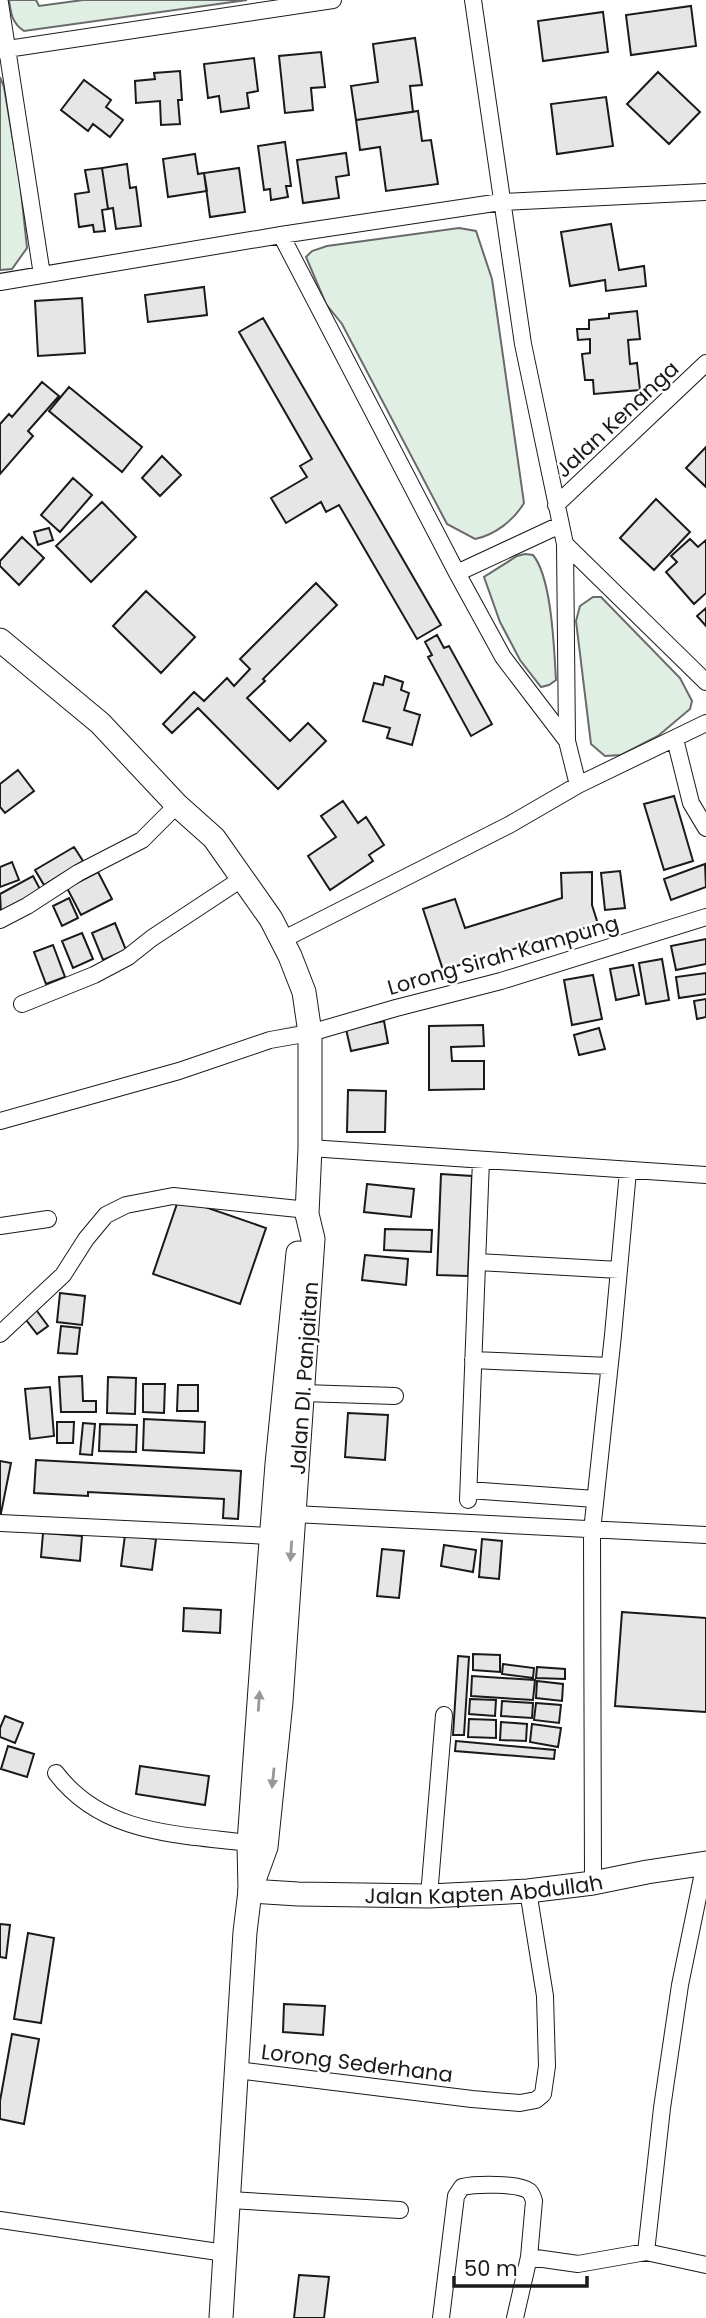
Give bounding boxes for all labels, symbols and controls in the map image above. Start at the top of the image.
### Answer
street label: Jalan Kenanga [549,354,685,484]
street label: Lorong Sirah Kampung [384,908,622,1002]
street label: Jalan DI. Panjaitan [283,1281,325,1475]
one-way arrow [285,1540,296,1562]
one-way arrow [254,1689,265,1711]
one-way arrow [267,1767,278,1789]
street label: Jalan Kapten Abdullah [364,1867,605,1911]
street label: Lorong Sederhana [260,2037,454,2089]
scale bar [454,2244,587,2288]
text: 50 m [464,2254,518,2283]

